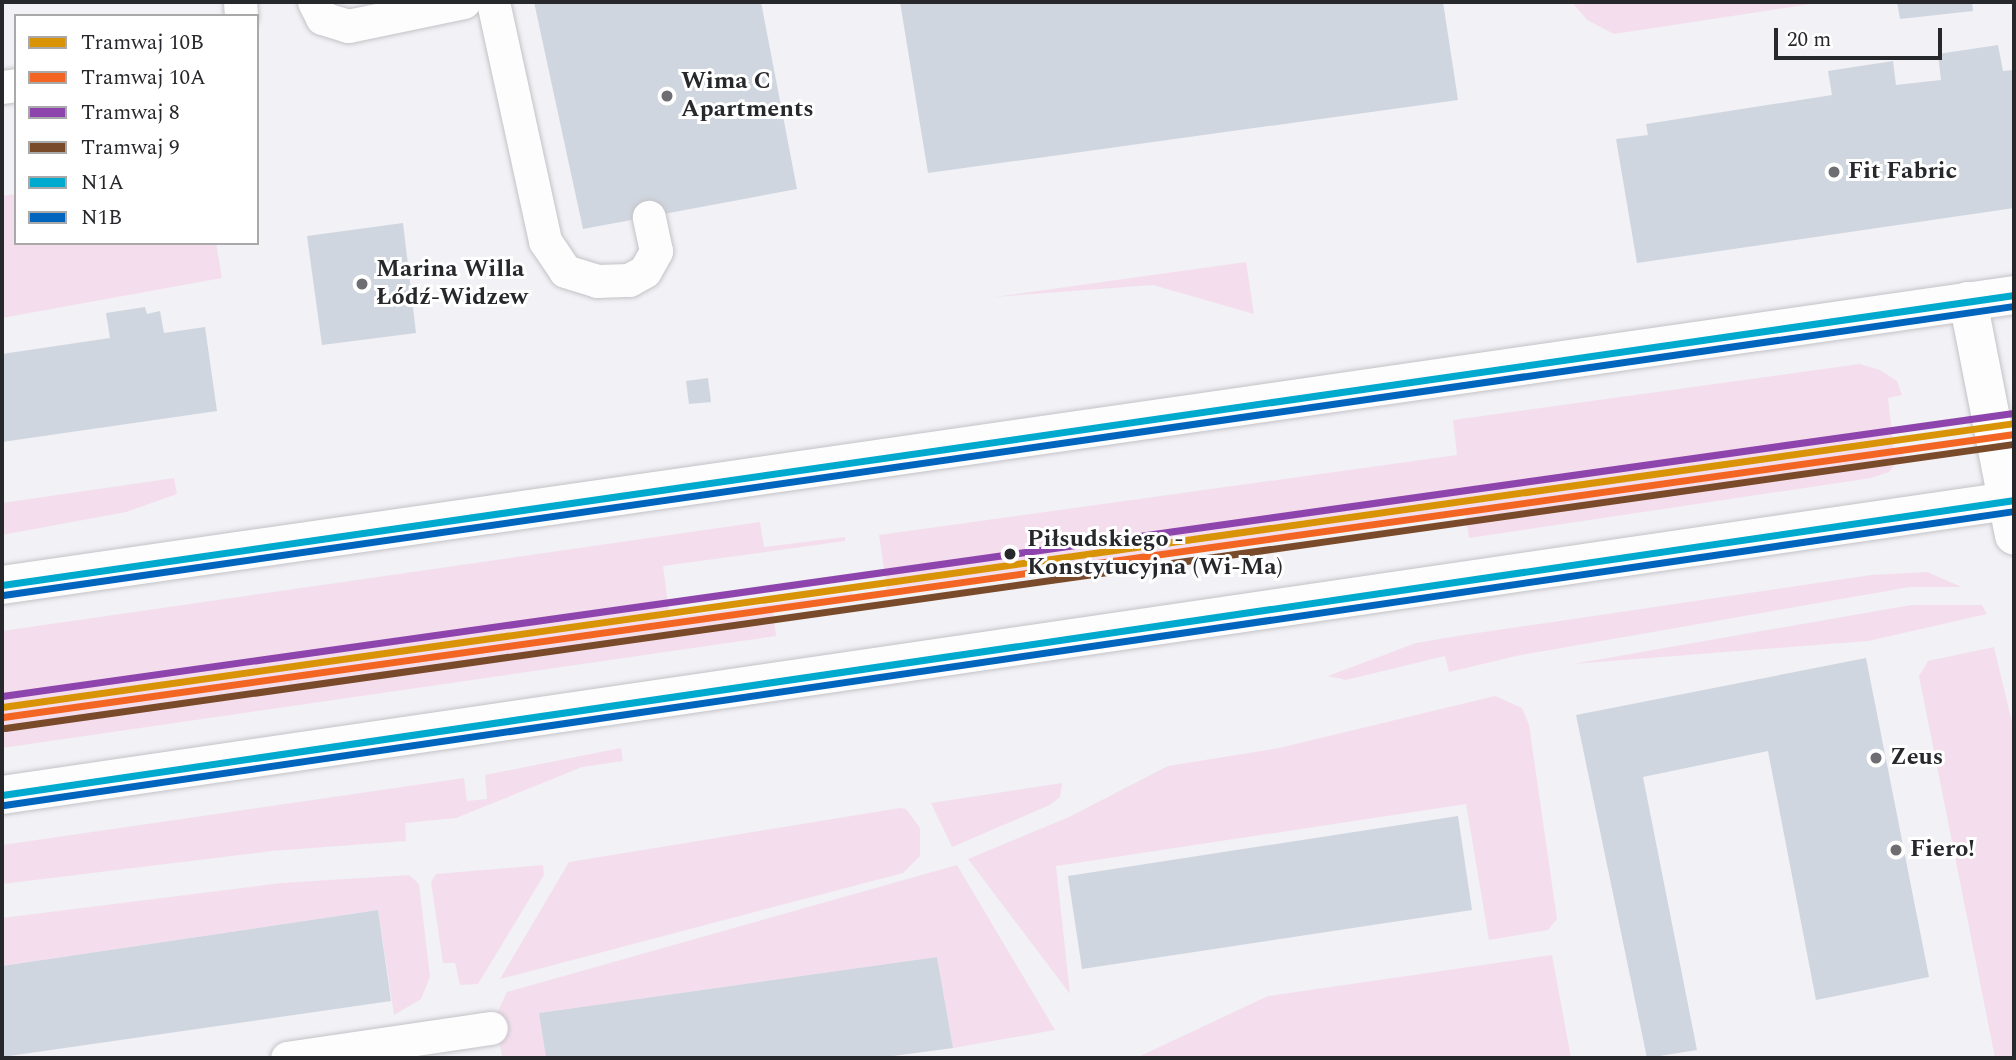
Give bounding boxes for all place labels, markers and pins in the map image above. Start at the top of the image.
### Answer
place label: Wima C Apartments [681,68,814,124]
marker: Wima C Apartments [659,88,675,104]
place label: Fit Fabric [1848,158,1957,186]
marker: Fit Fabric [1826,164,1842,180]
place label: Marina Willa Łódź-Widzew [376,256,528,312]
marker: Marina Willa Łódź-Widzew [354,276,370,292]
place label: Piłsudskiego - Konstytucyjna (Wi-Ma) [1027,526,1283,582]
marker: Piłsudskiego - Konstytucyjna (Wi-Ma) [999,543,1021,565]
place label: Zeus [1890,744,1943,772]
marker: Zeus [1868,750,1884,766]
place label: Fiero! [1910,836,1975,864]
marker: Fiero! [1888,842,1904,858]

